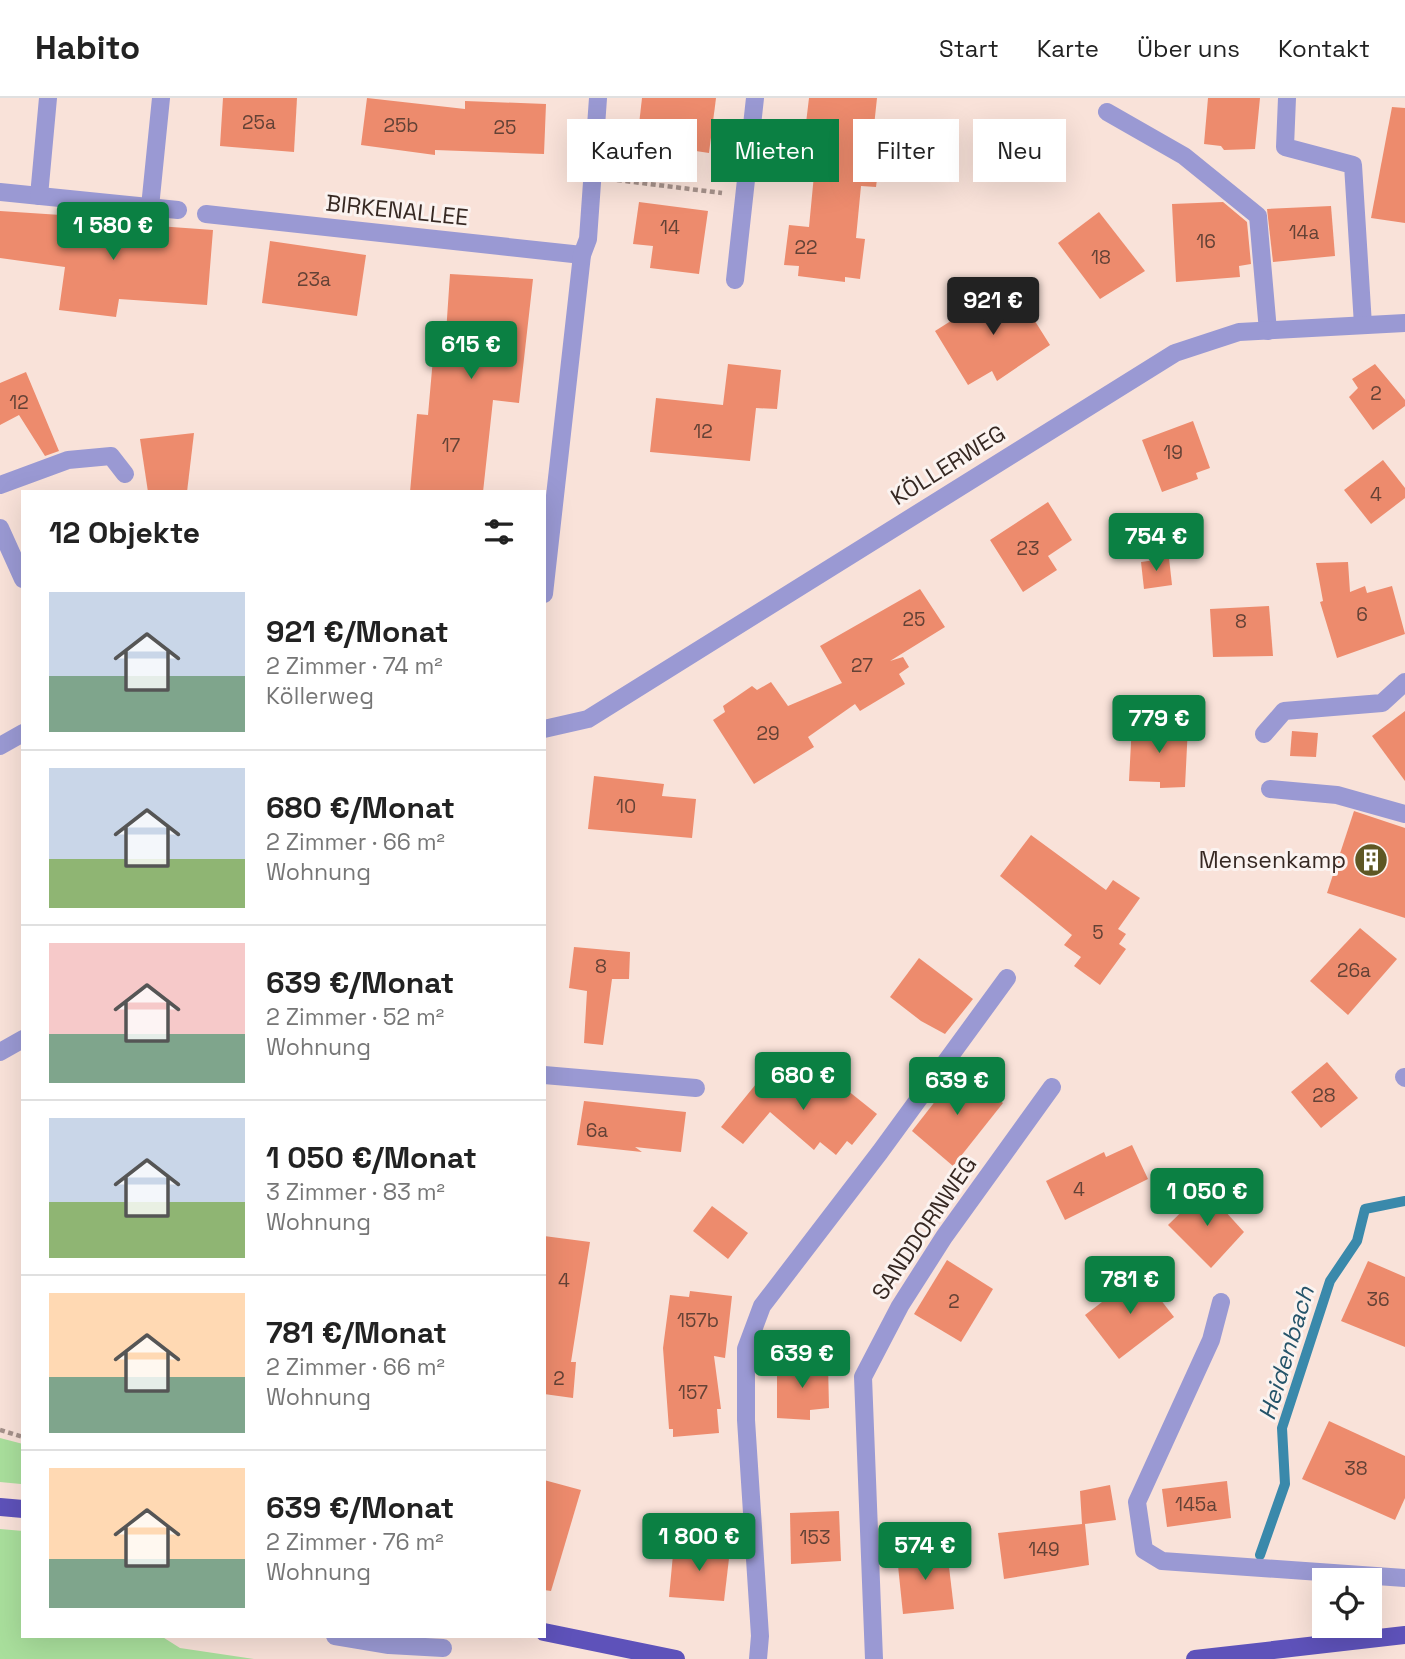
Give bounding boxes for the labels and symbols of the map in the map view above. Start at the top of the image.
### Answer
house number: 25a [242,110,276,135]
house number: 25b [383,113,419,138]
house number: 25 [494,115,516,140]
street label: BIRKENALLEE [324,188,470,232]
pin: 1 580 € [48,202,178,262]
house number: 14 [660,215,680,240]
house number: 14a [1289,220,1319,245]
house number: 16 [1196,229,1216,254]
house number: 22 [795,235,817,260]
house number: 18 [1091,245,1111,270]
house number: 23a [297,267,331,292]
pin: 921 € [944,278,1042,337]
pin: 615 € [422,322,520,381]
house number: 2 [1370,381,1382,406]
house number: 12 [9,390,29,415]
street label: KÖLLERWEG [885,418,1011,512]
house number: 12 [693,419,713,444]
house number: 17 [442,433,461,458]
house number: 19 [1163,440,1183,465]
house number: 4 [1370,482,1382,507]
pin: 754 € [1107,514,1205,573]
house number: 23 [1017,536,1039,561]
house number: 6 [1356,602,1368,627]
house number: 25 [903,607,925,632]
house number: 8 [1235,609,1247,634]
house number: 27 [851,653,873,678]
pin: 779 € [1110,696,1208,755]
house number: 29 [756,721,780,746]
house number: 10 [616,794,636,819]
building icon: Mensenkamp [1352,841,1390,879]
place label: Mensenkamp [1199,845,1346,875]
house number: 5 [1092,920,1104,945]
house number: 8 [595,954,607,979]
house number: 26a [1337,958,1371,983]
pin: 680 € [754,1052,852,1112]
pin: 639 € [908,1058,1006,1117]
house number: 28 [1312,1083,1336,1108]
house number: 6a [586,1118,608,1143]
street label: SANDDORNWEG [865,1150,983,1306]
pin: 1 050 € [1142,1168,1272,1228]
house number: 4 [1073,1177,1085,1202]
pin: 781 € [1081,1256,1179,1316]
house number: 4 [558,1268,570,1293]
water label: Heidenbach [1251,1281,1321,1424]
house number: 36 [1366,1287,1390,1312]
house number: 2 [948,1289,960,1314]
house number: 157b [677,1308,719,1333]
pin: 639 € [753,1330,851,1390]
house number: 2 [553,1366,565,1391]
house number: 157 [678,1380,708,1405]
house number: 38 [1344,1456,1368,1481]
house number: 145a [1175,1492,1217,1517]
pin: 1 800 € [634,1514,764,1573]
pin: 574 € [876,1522,974,1582]
house number: 153 [800,1525,830,1550]
house number: 149 [1028,1537,1060,1562]

